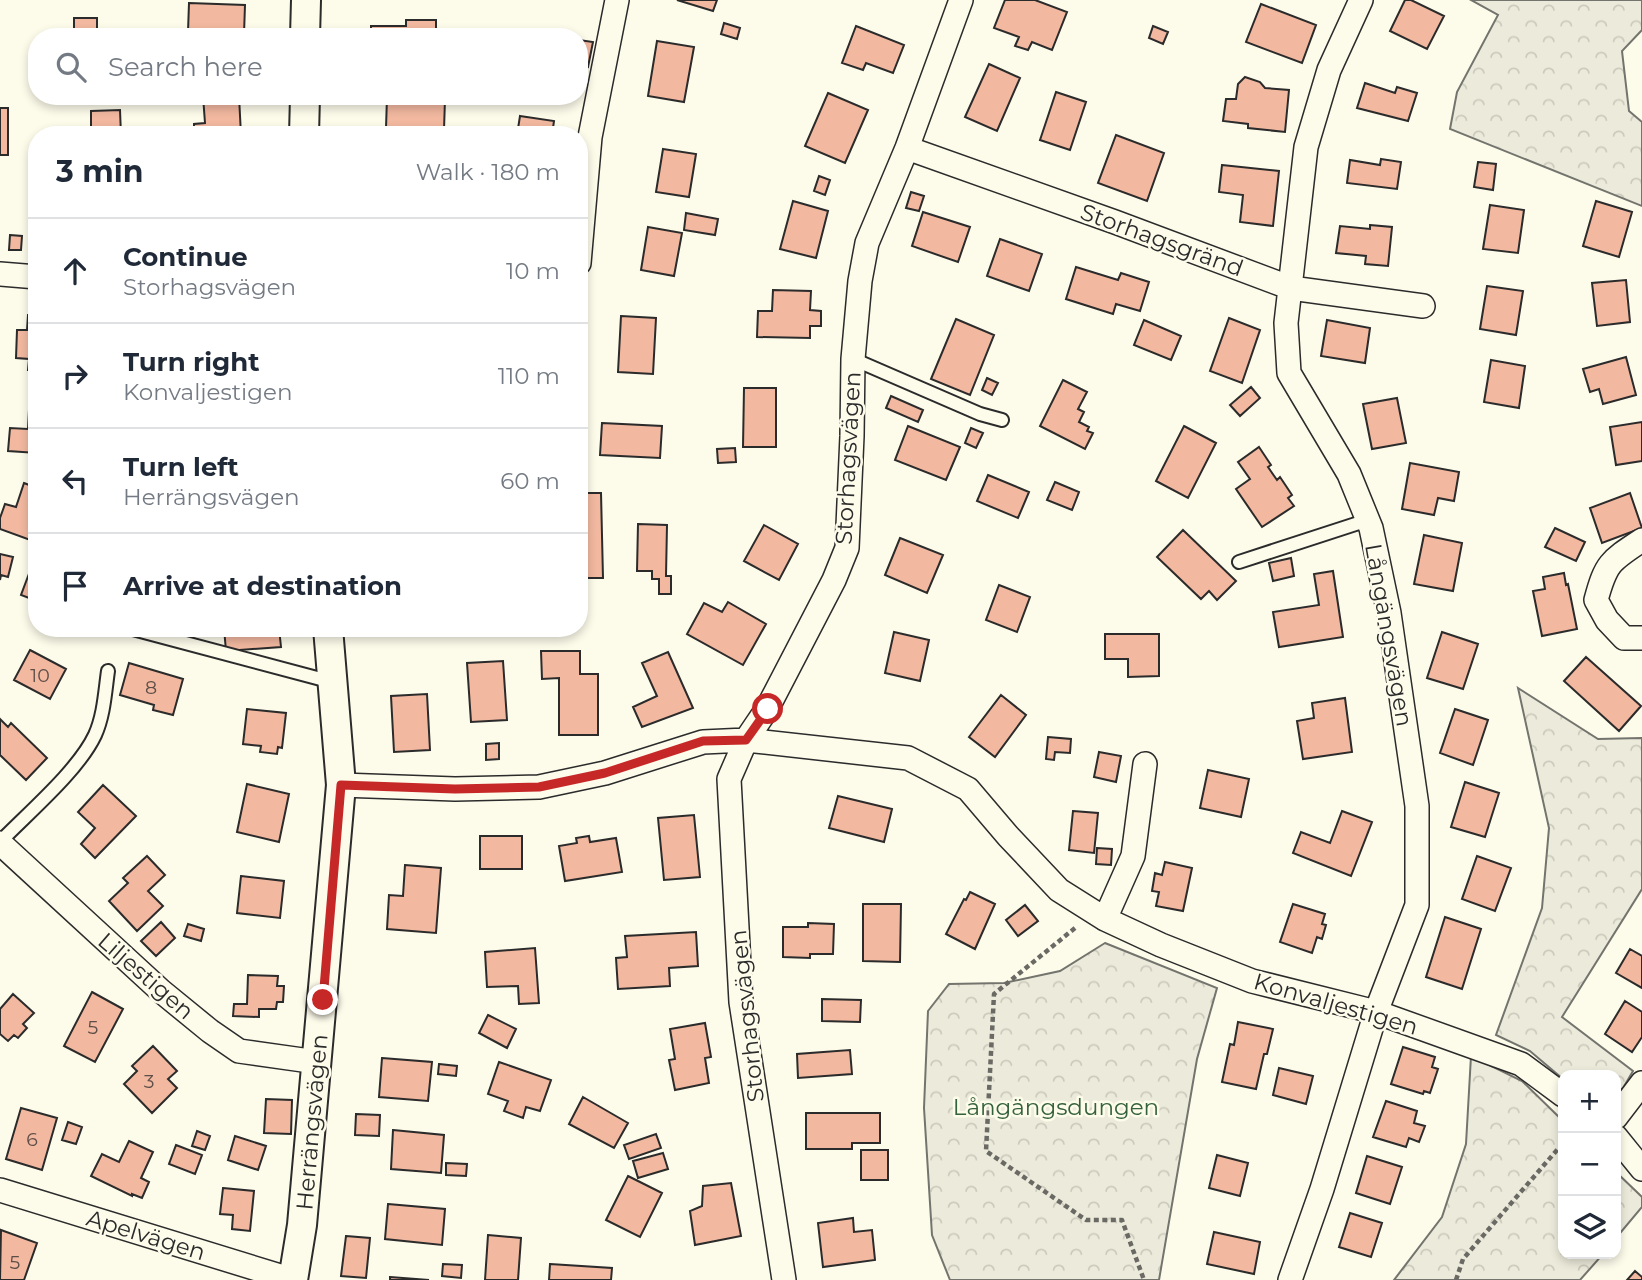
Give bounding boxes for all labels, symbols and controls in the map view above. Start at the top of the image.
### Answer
search box [28,28,588,105]
icon: search [52,48,90,86]
text: Search here [108,51,263,83]
text: 3 min [56,153,143,190]
text: Walk · 180 m [416,158,560,186]
street label: Storhagsgränd [1077,198,1247,282]
text: Continue [123,241,248,273]
icon: ahead [56,252,94,290]
text: 10 m [506,257,560,285]
text: Storhagsvägen [123,273,296,301]
text: Turn right [123,346,259,378]
icon: right [56,357,94,395]
text: 110 m [498,362,560,390]
street label: Storhagsvägen [829,371,867,545]
text: Konvaljestigen [123,378,292,406]
text: Turn left [123,451,239,483]
icon: left [56,462,94,500]
text: 60 m [500,467,560,495]
text: Herrängsvägen [123,483,300,511]
street label: Långängsvägen [1359,541,1419,729]
icon: arrive [56,567,94,605]
text: Arrive at destination [123,570,402,602]
house number: 10 [30,664,50,687]
house number: 8 [145,676,157,699]
route start [752,693,783,724]
street label: Liljestigen [92,927,200,1025]
street label: Storhagsvägen [724,928,770,1104]
street label: Konvaljestigen [1251,967,1421,1041]
route end [307,984,338,1015]
house number: 5 [88,1016,99,1039]
street label: Herrängsvägen [290,1033,334,1211]
house number: 3 [144,1070,154,1093]
map controls [1558,1070,1621,1259]
button: + [1558,1070,1621,1133]
park label: Långängsdungen [953,1093,1159,1121]
house number: 6 [26,1128,38,1151]
button: − [1558,1133,1621,1196]
button: layers [1558,1196,1621,1259]
street label: Apelvägen [83,1204,209,1266]
house number: 5 [10,1251,21,1274]

